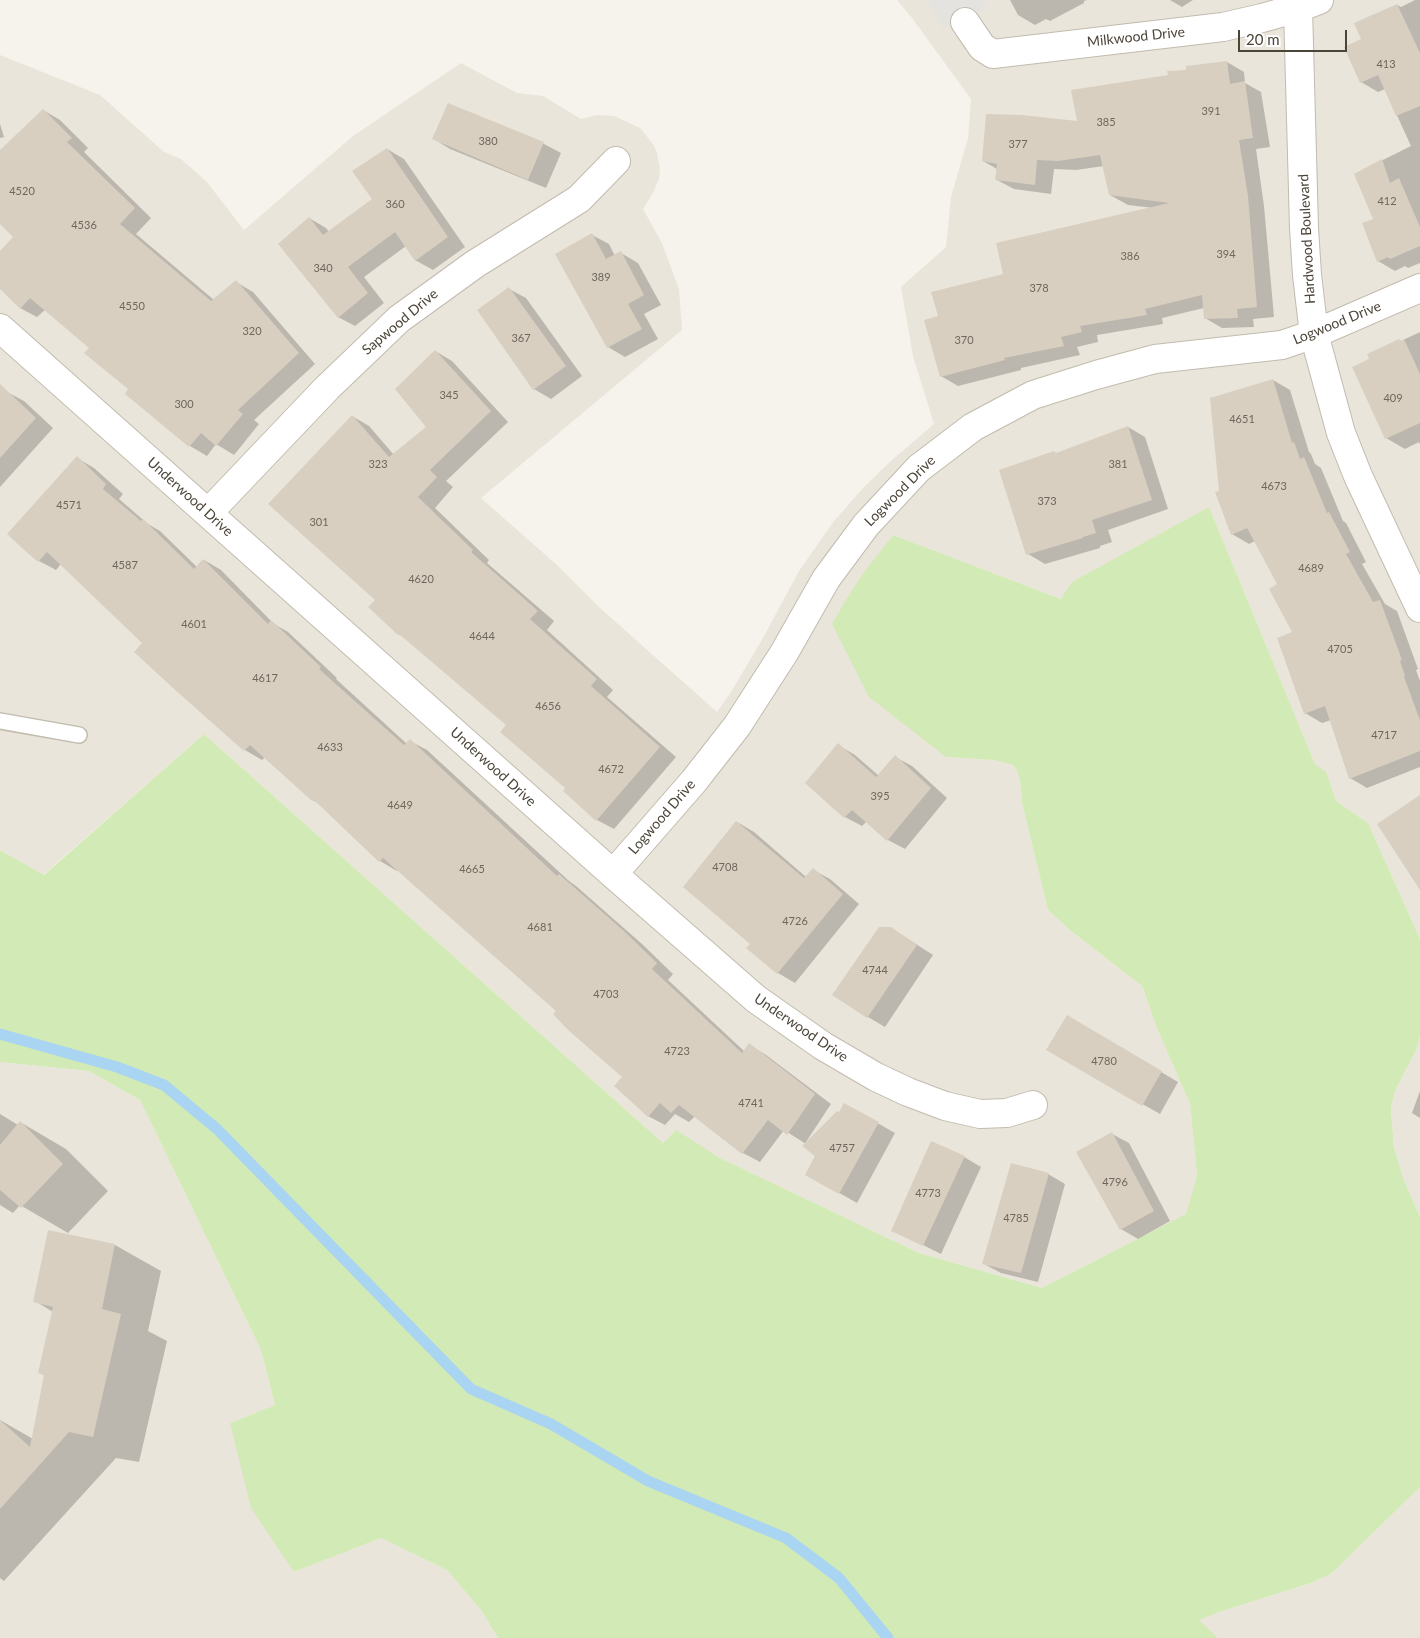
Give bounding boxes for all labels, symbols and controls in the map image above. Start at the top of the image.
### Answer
scale bar [1240,20,1349,52]
street label: Milkwood Drive [1086,24,1186,50]
text: 20 m [1246,30,1280,48]
house number: 413 [1376,57,1396,71]
house number: 391 [1201,104,1221,118]
house number: 385 [1096,115,1116,129]
house number: 380 [478,134,498,148]
house number: 377 [1008,137,1028,151]
street label: Hardwood Boulevard [1295,174,1319,304]
house number: 4520 [9,184,35,198]
house number: 412 [1377,194,1397,208]
house number: 360 [385,197,405,211]
house number: 4536 [71,218,97,232]
house number: 394 [1216,247,1236,261]
house number: 386 [1120,249,1140,263]
house number: 340 [313,261,333,275]
house number: 389 [591,270,611,284]
house number: 378 [1029,281,1049,295]
street label: Sapwood Drive [359,285,441,359]
street label: Logwood Drive [1291,298,1383,348]
house number: 4550 [119,299,145,313]
house number: 320 [242,324,262,338]
house number: 367 [511,331,531,345]
house number: 370 [954,333,974,347]
house number: 345 [439,388,459,402]
house number: 409 [1383,391,1403,405]
house number: 300 [174,397,194,411]
house number: 4651 [1229,412,1255,426]
street label: Logwood Drive [861,452,939,530]
street label: Underwood Drive [144,454,236,540]
house number: 323 [368,457,388,471]
house number: 381 [1108,457,1128,471]
house number: 4673 [1261,479,1287,493]
house number: 373 [1037,494,1057,508]
house number: 4571 [56,498,82,512]
house number: 301 [309,515,329,529]
house number: 4587 [112,558,138,572]
house number: 4689 [1298,561,1324,575]
house number: 4620 [408,572,434,586]
house number: 4601 [181,617,207,631]
house number: 4644 [469,629,495,643]
house number: 4705 [1327,642,1353,656]
house number: 4617 [252,671,278,685]
house number: 4656 [535,699,561,713]
street label: Underwood Drive [447,724,539,810]
house number: 4717 [1371,728,1397,742]
house number: 4633 [317,740,343,754]
house number: 4672 [598,762,624,776]
street label: Logwood Drive [625,776,699,858]
house number: 395 [870,789,890,803]
house number: 4649 [387,798,413,812]
house number: 4708 [712,860,738,874]
house number: 4665 [459,862,485,876]
house number: 4726 [782,914,808,928]
house number: 4681 [527,920,553,934]
house number: 4744 [862,963,888,977]
house number: 4703 [593,987,619,1001]
street label: Underwood Drive [751,990,851,1066]
house number: 4723 [664,1044,690,1058]
house number: 4780 [1091,1054,1117,1068]
house number: 4741 [738,1096,764,1110]
house number: 4757 [829,1141,855,1155]
house number: 4796 [1102,1175,1128,1189]
house number: 4773 [915,1186,941,1200]
house number: 4785 [1003,1211,1029,1225]

